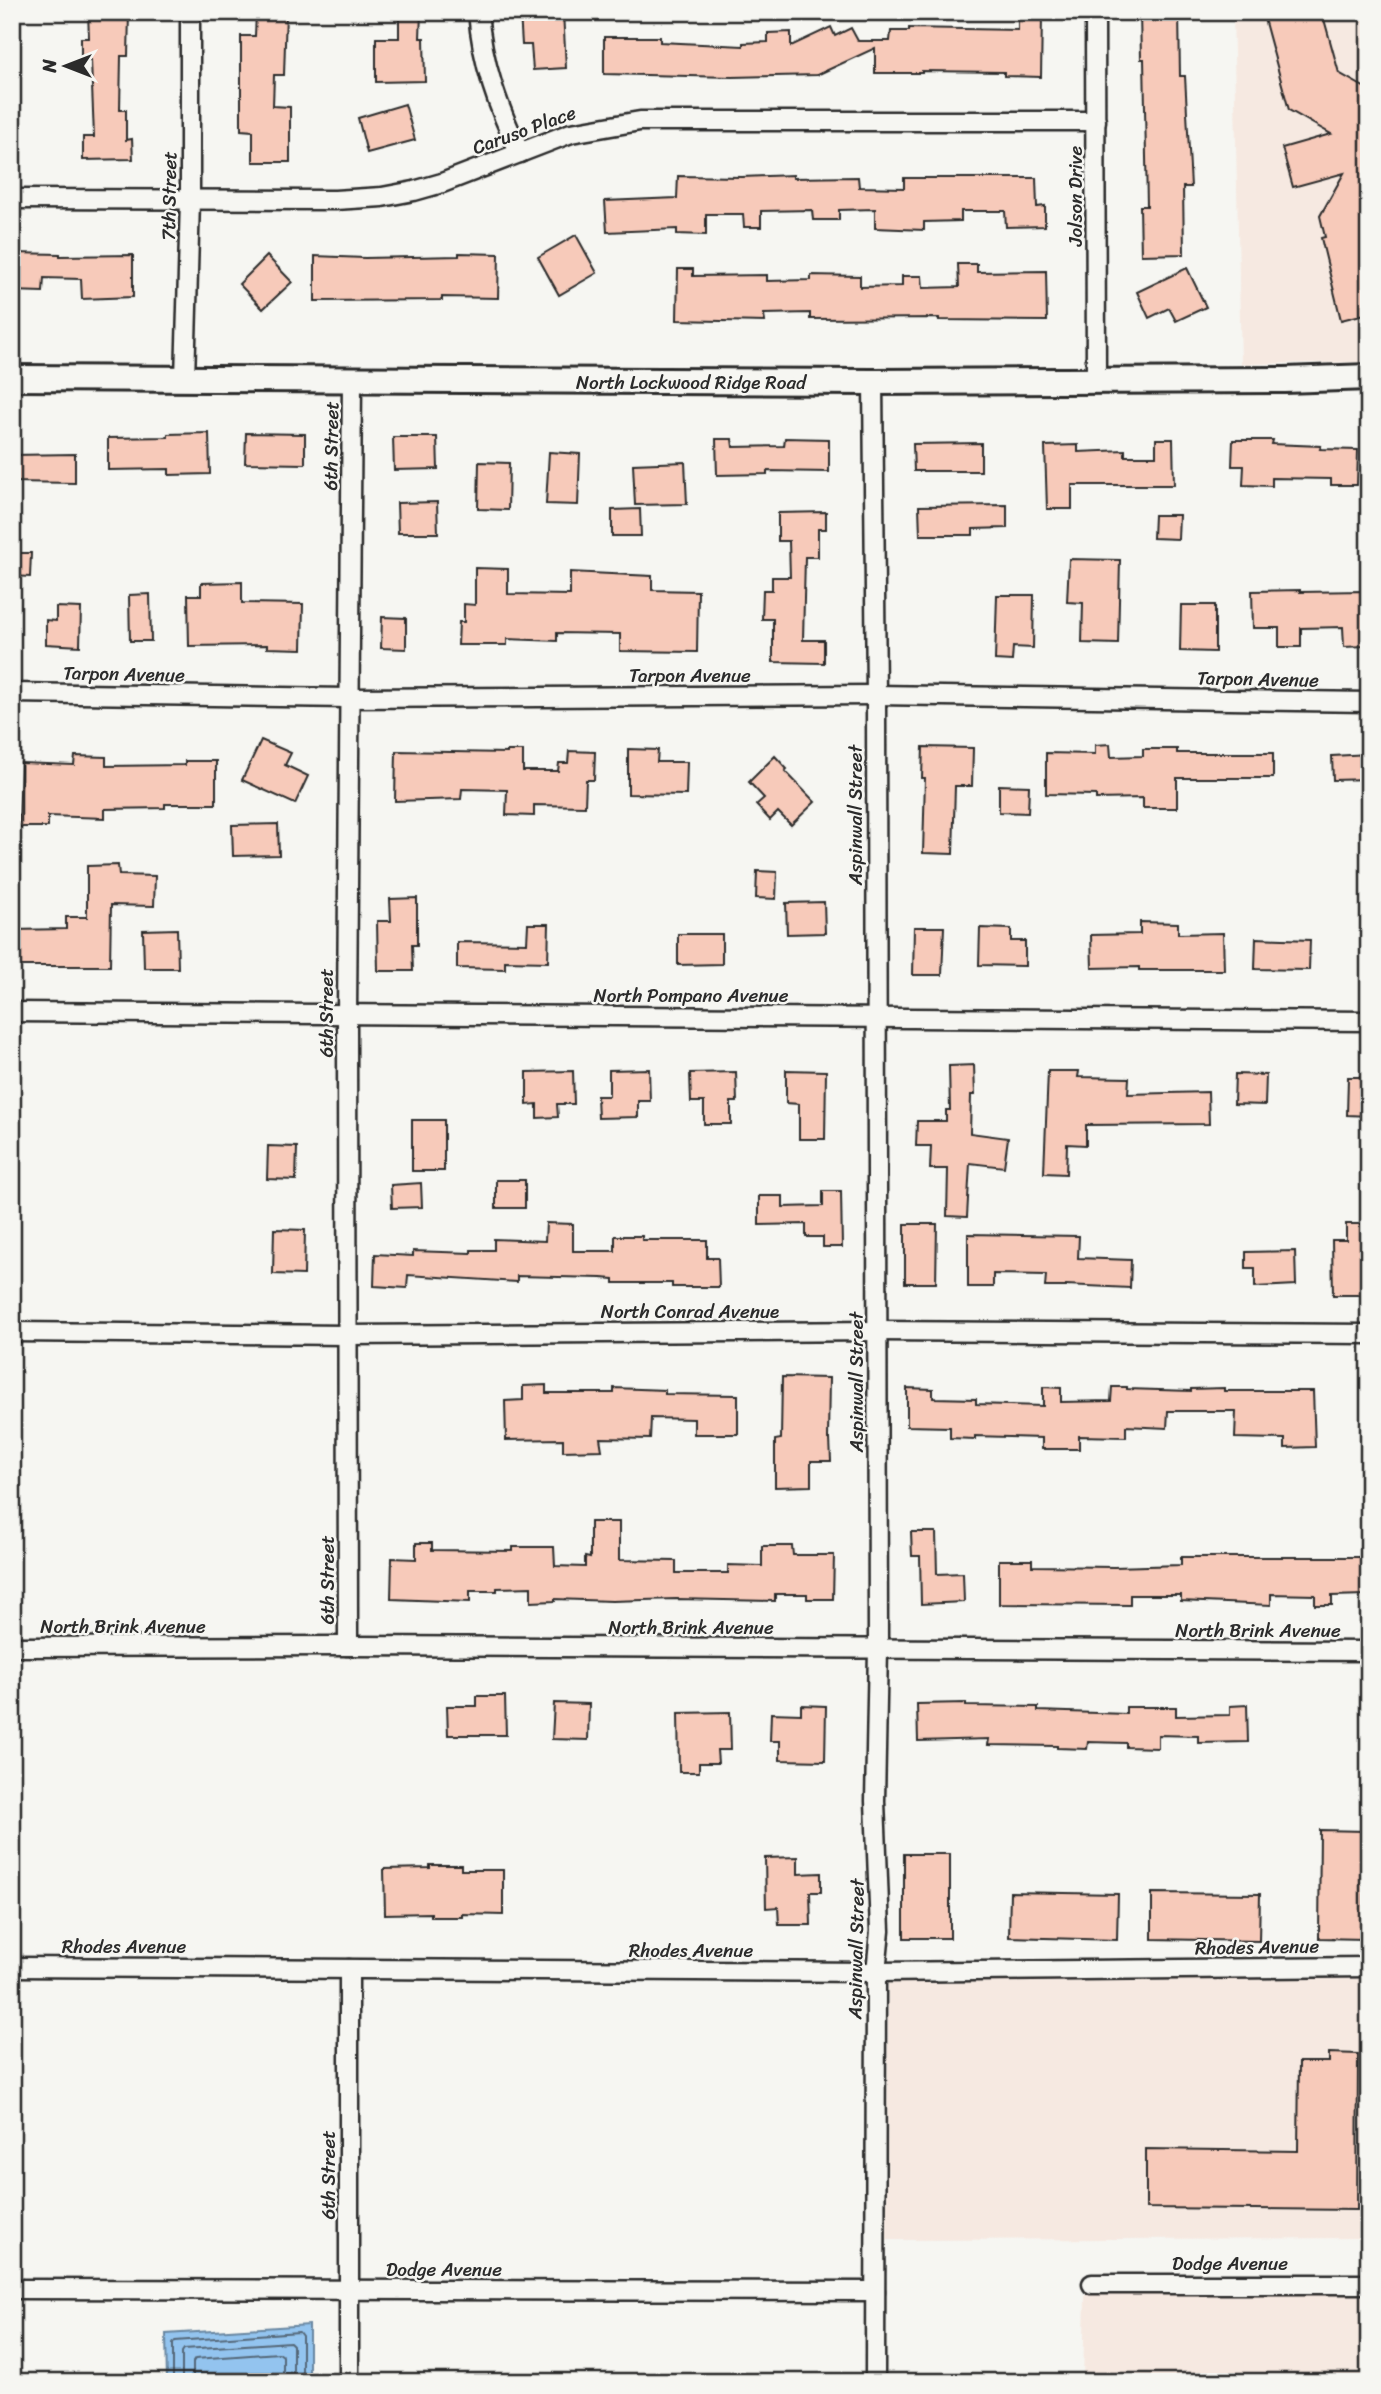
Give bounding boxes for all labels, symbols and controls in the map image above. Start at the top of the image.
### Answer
north arrow [32,32,102,102]
text: N [33,59,66,74]
street label: Caruso Place [468,96,581,164]
street label: Jolson Drive [1059,145,1092,247]
street label: 7th Street [152,151,186,241]
street label: North Lockwood Ridge Road [576,366,808,399]
street label: 6th Street [314,401,348,491]
street label: Tarpon Avenue [63,656,185,692]
street label: Tarpon Avenue [629,659,751,692]
street label: Tarpon Avenue [1197,661,1319,697]
street label: Aspinwall Street [839,743,872,886]
street label: 6th Street [310,968,343,1058]
street label: North Pompano Avenue [594,979,789,1012]
street label: North Conrad Avenue [601,1295,779,1328]
street label: Aspinwall Street [840,1310,873,1453]
street label: 6th Street [311,1535,344,1625]
street label: North Brink Avenue [40,1610,206,1643]
street label: North Brink Avenue [608,1611,774,1644]
street label: North Brink Avenue [1175,1614,1341,1647]
street label: Aspinwall Street [838,1877,874,2021]
street label: Rhodes Avenue [1195,1929,1320,1965]
street label: Rhodes Avenue [62,1930,186,1963]
street label: Rhodes Avenue [629,1934,753,1967]
street label: 6th Street [312,2130,345,2220]
street label: Dodge Avenue [1172,2247,1288,2280]
street label: Dodge Avenue [386,2253,502,2286]

